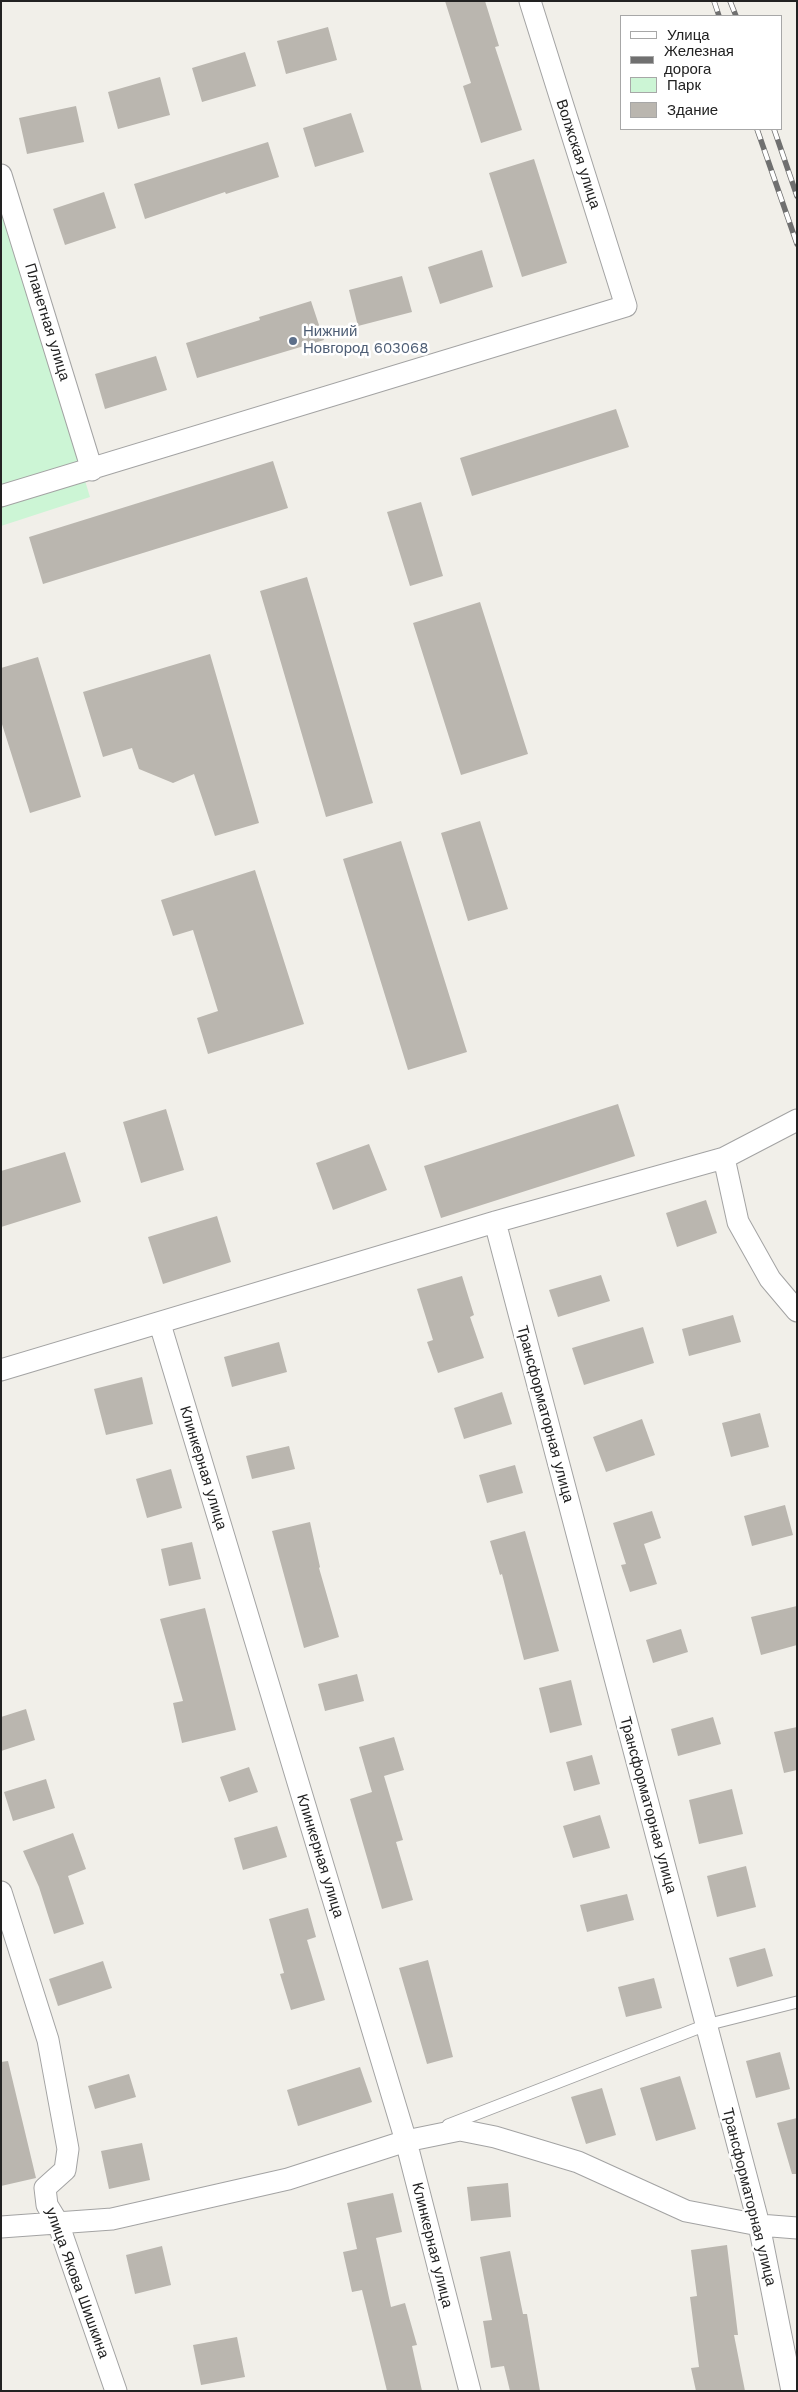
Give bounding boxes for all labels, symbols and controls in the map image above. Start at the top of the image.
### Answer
legend [620,15,783,130]
text: Улица [667,26,710,44]
text: Железная дорога [664,42,734,78]
text: Парк [667,76,701,94]
street label: Волжская улица [552,97,604,211]
text: Здание [667,101,718,119]
street label: Планетная улица [21,261,73,383]
place label: Нижний Новгород 603068 [303,323,428,358]
marker: Нижний Новгород 603068 [287,335,299,347]
street label: Трансформаторная улица [513,1323,577,1505]
street label: Клинкерная улица [176,1404,230,1532]
street label: Трансформаторная улица [616,1714,680,1896]
street label: Клинкерная улица [293,1792,347,1920]
street label: Трансформаторная улица [718,2106,780,2288]
street label: Клинкерная улица [408,2180,456,2310]
street label: улица Якова Шишкина [41,2205,113,2361]

